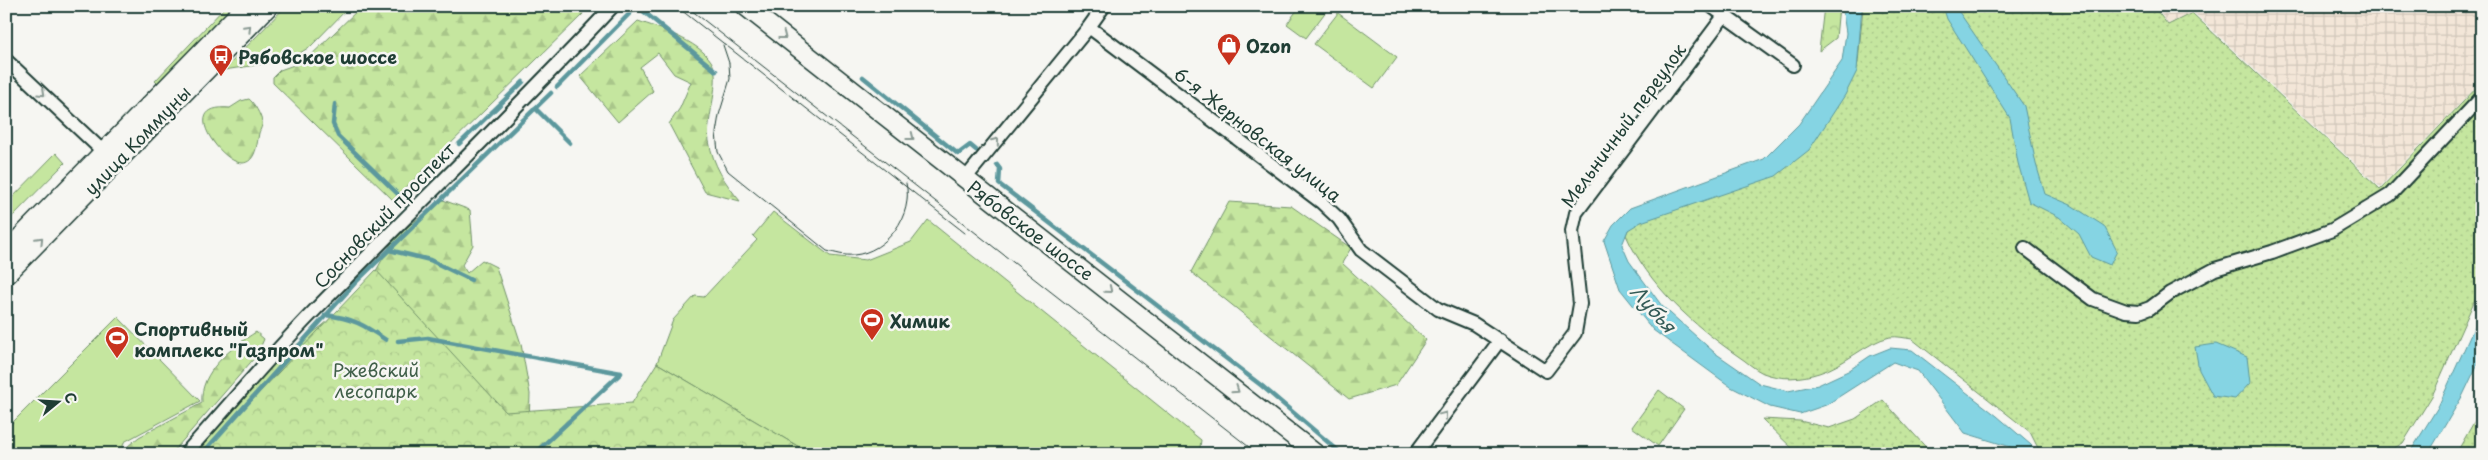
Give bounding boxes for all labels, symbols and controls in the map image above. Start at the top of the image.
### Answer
one-way arrow [242,25,251,34]
one-way arrow [778,31,787,40]
shop icon: Ozon [1216,32,1242,66]
place label: Ozon [1246,32,1291,59]
street label: Мельничный переулок [1554,37,1692,213]
bus stop icon: Рябовское шоссе [208,43,234,77]
place label: Рябовское шоссе [238,43,397,70]
street label: 6-я Жерновская улица [1168,60,1348,209]
street label: улица Коммуны [78,79,196,201]
one-way arrow [36,87,45,96]
one-way arrow [905,131,914,139]
street label: Сосновский проспект [307,136,461,294]
one-way arrow [990,138,999,147]
street label: Рябовское шоссе [962,173,1100,287]
one-way arrow [34,237,43,246]
water label: Лубья [1625,278,1684,340]
one-way arrow [1103,284,1112,292]
sports icon: Химик [859,307,885,341]
place label: Химик [890,307,950,334]
place label: Cпортивный комплекс "Газпром" [134,315,323,363]
sports icon: Cпортивный комплекс "Газпром" [104,325,130,359]
park label: Ржевский лесопарк [333,356,419,404]
north arrow [32,378,82,428]
one-way arrow [1231,384,1240,393]
text: С [59,390,82,406]
one-way arrow [1438,411,1447,421]

